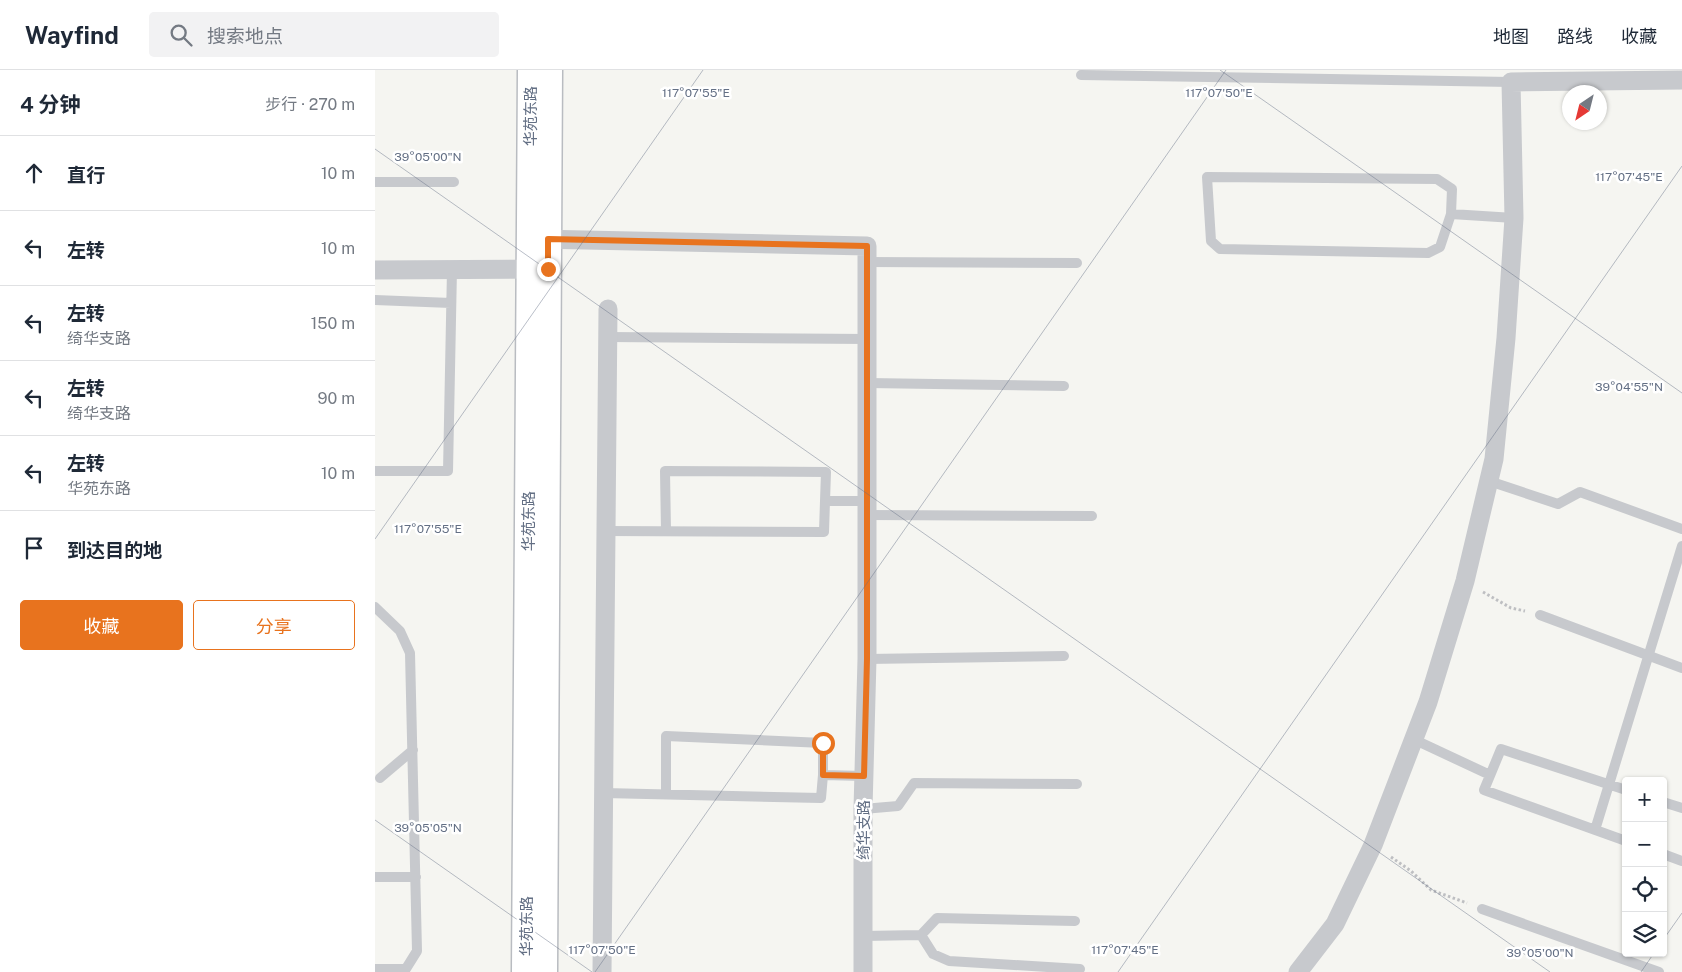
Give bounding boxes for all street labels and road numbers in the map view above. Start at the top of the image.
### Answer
street label: 华苑东路 [522,86,539,146]
street label: 华苑东路 [520,491,537,551]
street label: 绮华支路 [855,800,872,860]
street label: 华苑东路 [518,896,535,956]

